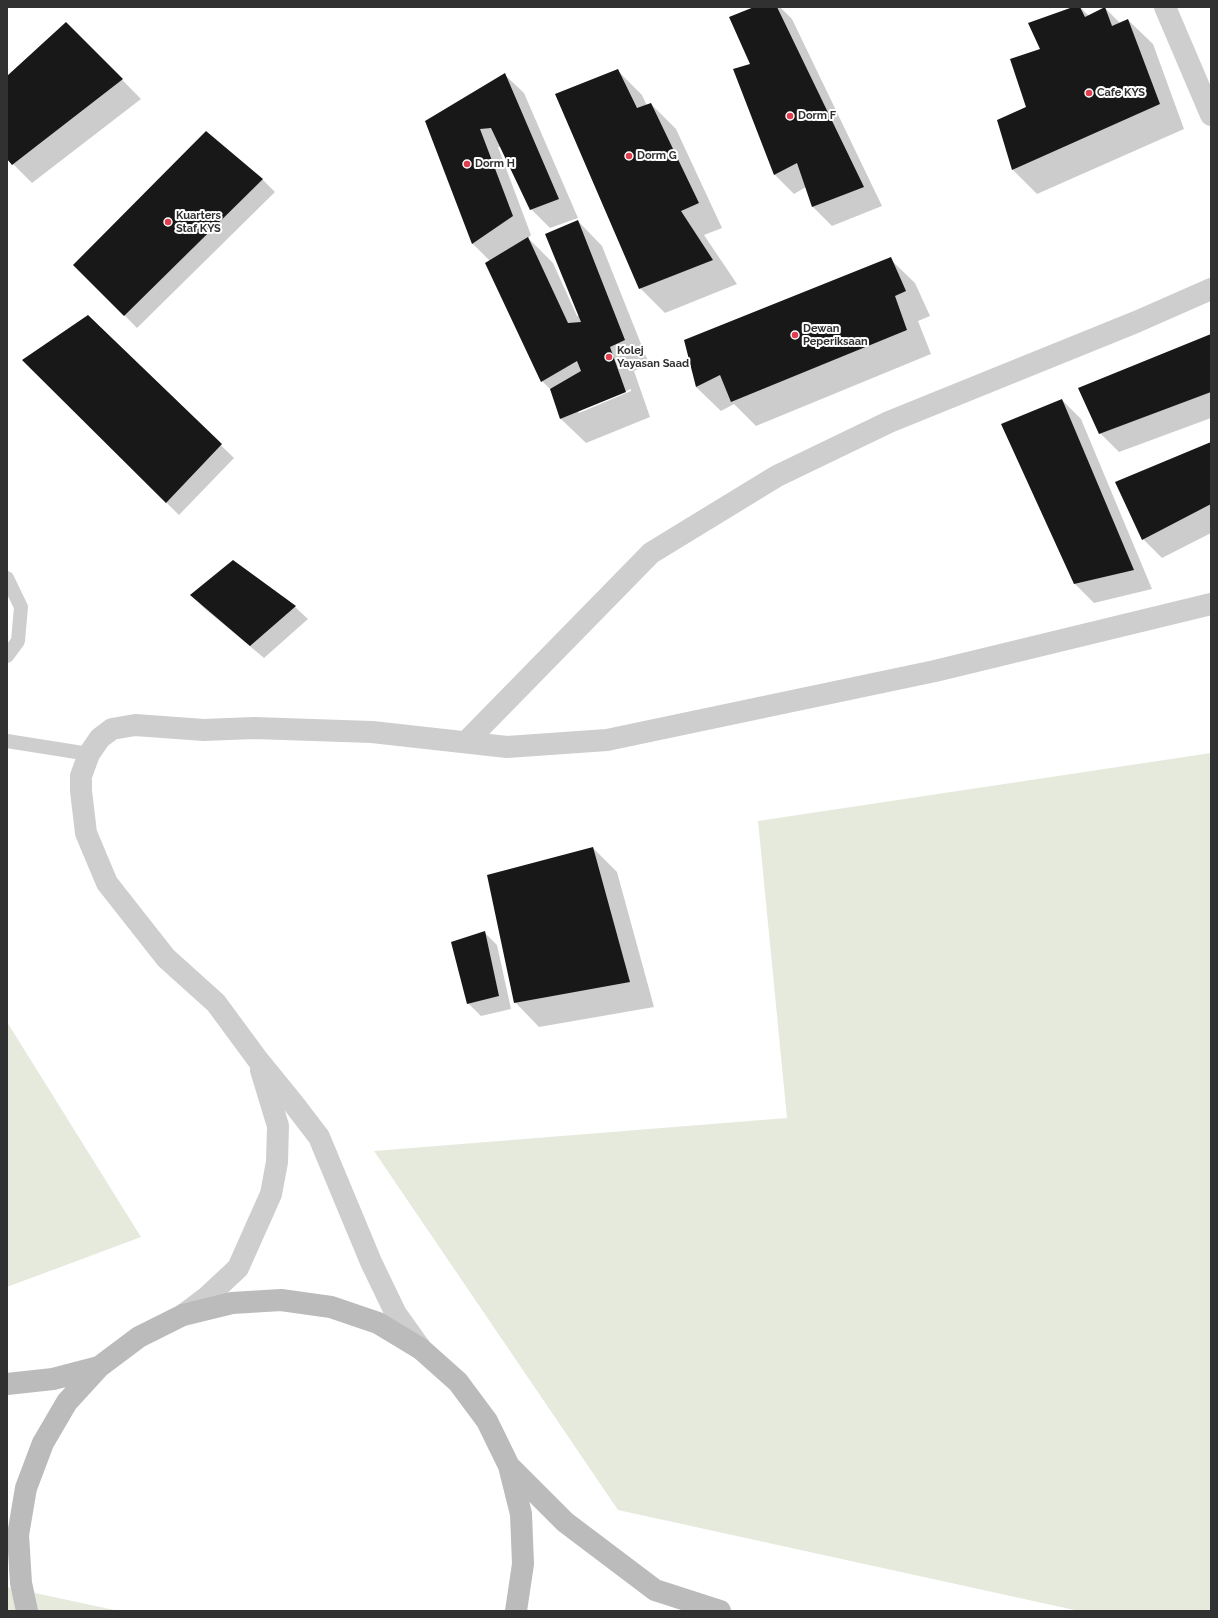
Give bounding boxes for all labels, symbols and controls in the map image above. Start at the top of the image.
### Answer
place label: Cafe KYS [1097,86,1145,100]
marker: Cafe KYS [1084,88,1094,98]
place label: Dorm F [798,109,836,123]
marker: Dorm F [785,111,795,121]
place label: Dorm G [637,149,677,163]
marker: Dorm G [624,151,634,161]
place label: Dorm H [475,157,515,171]
marker: Dorm H [462,159,472,169]
place label: Kuarters Staf KYS [176,209,221,235]
marker: Kuarters Staf KYS [163,217,173,227]
place label: Dewan Peperiksaan [803,322,868,348]
marker: Dewan Peperiksaan [790,330,800,340]
place label: Kolej Yayasan Saad [617,344,689,370]
marker: Kolej Yayasan Saad [604,352,614,362]

